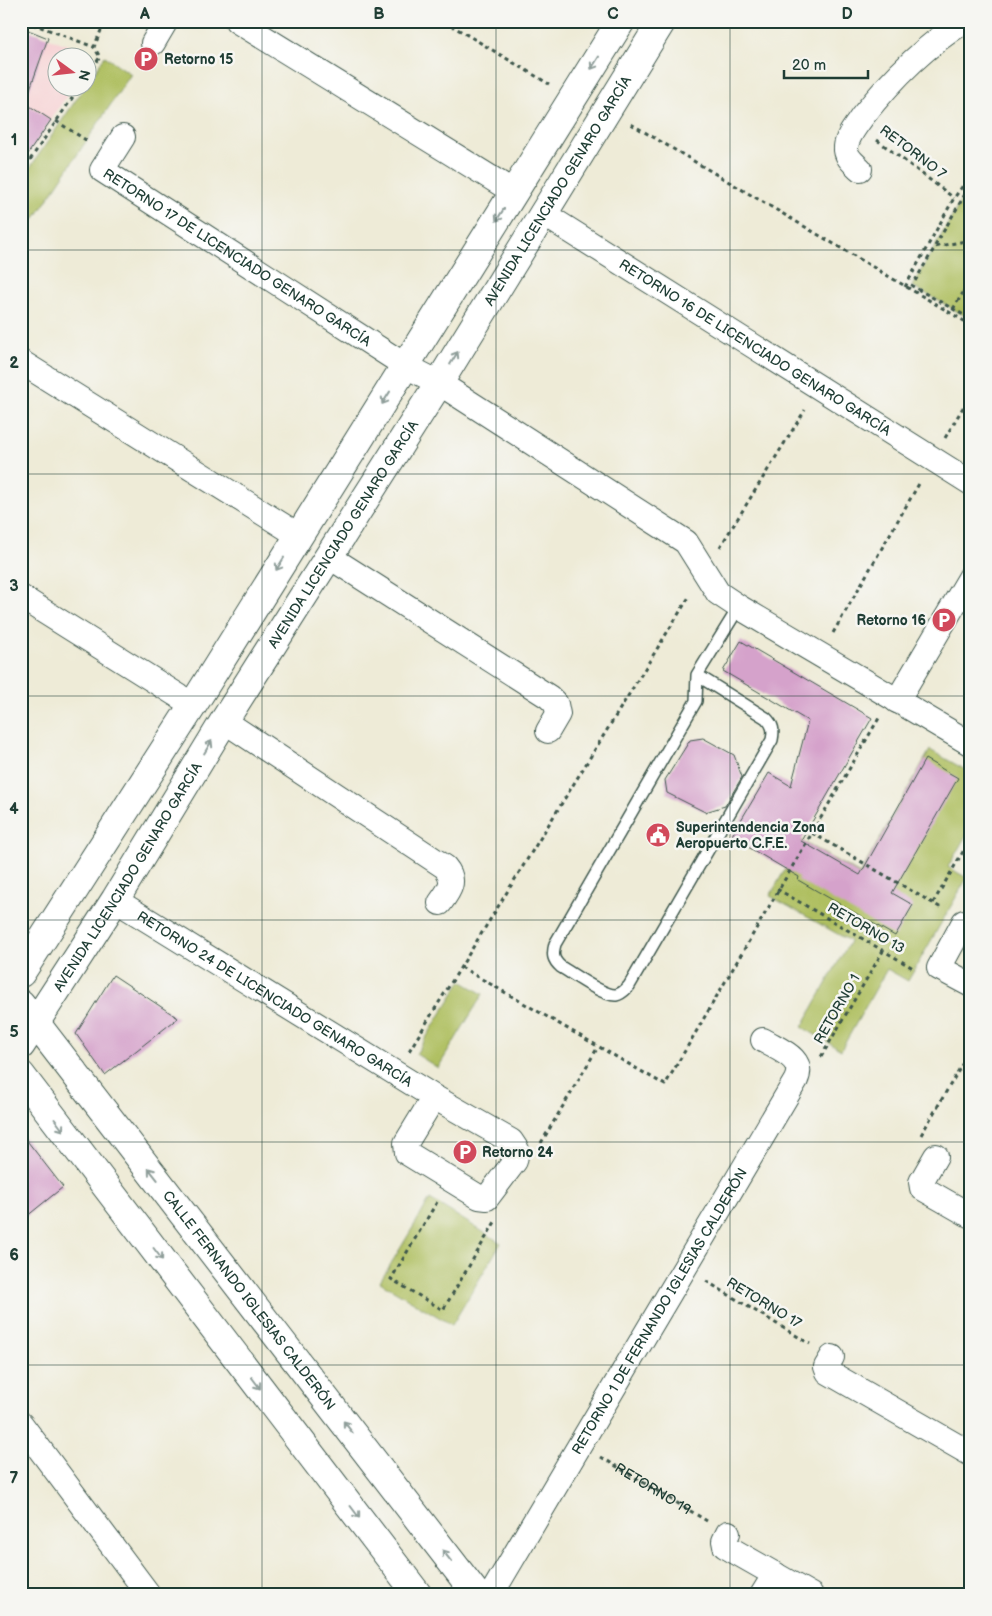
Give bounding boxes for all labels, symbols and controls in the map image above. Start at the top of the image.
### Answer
text: A [139,5,150,24]
text: B [373,5,385,24]
text: C [607,5,619,24]
text: D [841,5,853,24]
parking icon: Retorno 15 [133,46,159,72]
north arrow [48,48,98,98]
scale bar [784,48,868,80]
place label: Retorno 15 [164,51,233,68]
one-way arrow [590,55,600,69]
text: 20 m [792,56,826,75]
text: N [75,68,94,83]
street label: AVENIDA LICENCIADO GENARO GARCÍA [480,72,635,309]
street label: RETORNO 7 [876,121,950,183]
text: 1 [11,131,17,150]
street label: RETORNO 17 DE LICENCIADO GENARO GARCÍA [100,165,375,350]
one-way arrow [494,208,504,222]
street label: RETORNO 16 DE LICENCIADO GENARO GARCÍA [616,255,895,439]
one-way arrow [449,352,459,366]
text: 2 [9,354,19,373]
one-way arrow [380,390,390,404]
street label: AVENIDA LICENCIADO GENARO GARCÍA [264,417,422,651]
one-way arrow [275,557,285,571]
text: 3 [9,577,19,596]
parking icon: Retorno 16 [931,607,957,633]
place label: Retorno 16 [856,612,926,629]
one-way arrow [203,740,213,754]
street label: AVENIDA LICENCIADO GENARO GARCÍA [50,759,205,995]
text: 4 [9,800,19,819]
place label: Superintendencia Zona Aeropuerto C.F.E. [675,819,825,852]
public building icon: Superintendencia Zona Aeropuerto C.F.E. [645,822,671,848]
street label: RETORNO 13 [824,899,908,957]
street label: RETORNO 24 DE LICENCIADO GENARO GARCÍA [134,907,416,1090]
street label: RETORNO 1 [810,971,864,1047]
text: 5 [9,1023,19,1042]
one-way arrow [54,1118,64,1132]
parking icon: Retorno 24 [452,1139,478,1165]
place label: Retorno 24 [482,1144,554,1161]
street label: RETORNO 1 DE FERNANDO IGLESIAS CALDERÓN [568,1165,750,1457]
one-way arrow [147,1168,158,1181]
street label: CALLE FERNANDO IGLESIAS CALDERÓN [159,1187,339,1413]
text: 6 [9,1246,19,1265]
one-way arrow [152,1247,163,1260]
street label: RETORNO 17 [723,1274,805,1332]
one-way arrow [251,1376,262,1389]
one-way arrow [343,1420,353,1434]
street label: RETORNO 19 [612,1459,694,1518]
text: 7 [10,1469,19,1488]
one-way arrow [350,1505,361,1518]
one-way arrow [442,1549,452,1563]

